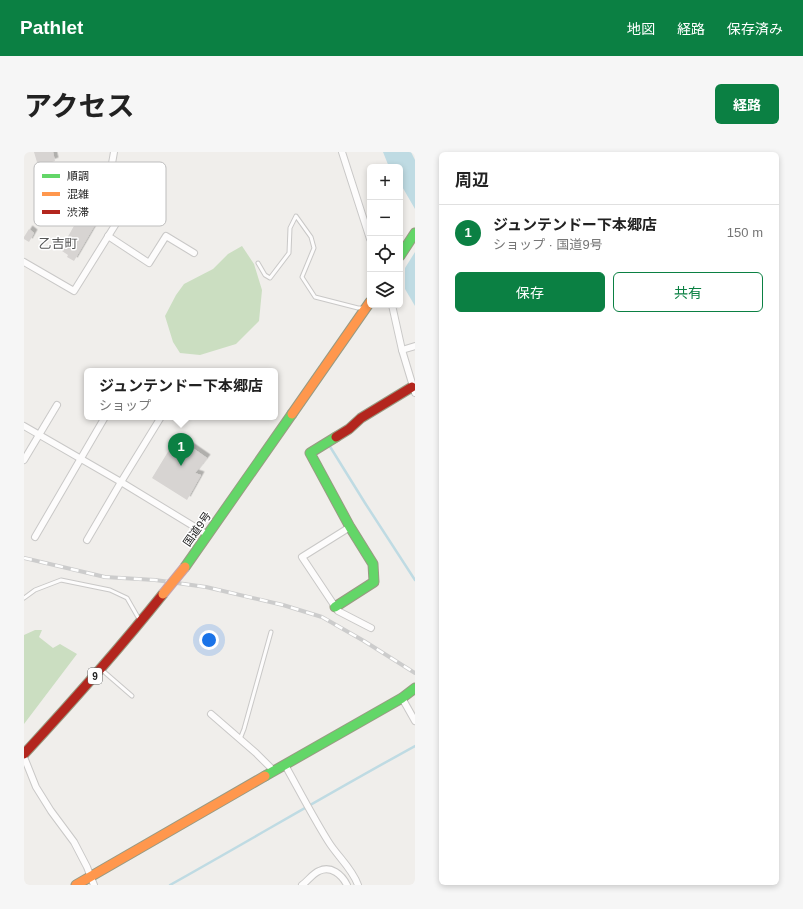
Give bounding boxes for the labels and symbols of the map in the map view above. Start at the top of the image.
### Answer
legend [34,162,166,226]
text: 順調 [67,170,89,182]
text: 混雑 [67,188,89,200]
text: 渋滞 [67,206,89,218]
district label: 乙吉町 [38,236,78,251]
pin: 1 [168,433,194,466]
street label: 国道9号 [181,510,213,548]
your location [199,630,219,650]
road number: 9 [88,668,102,684]

